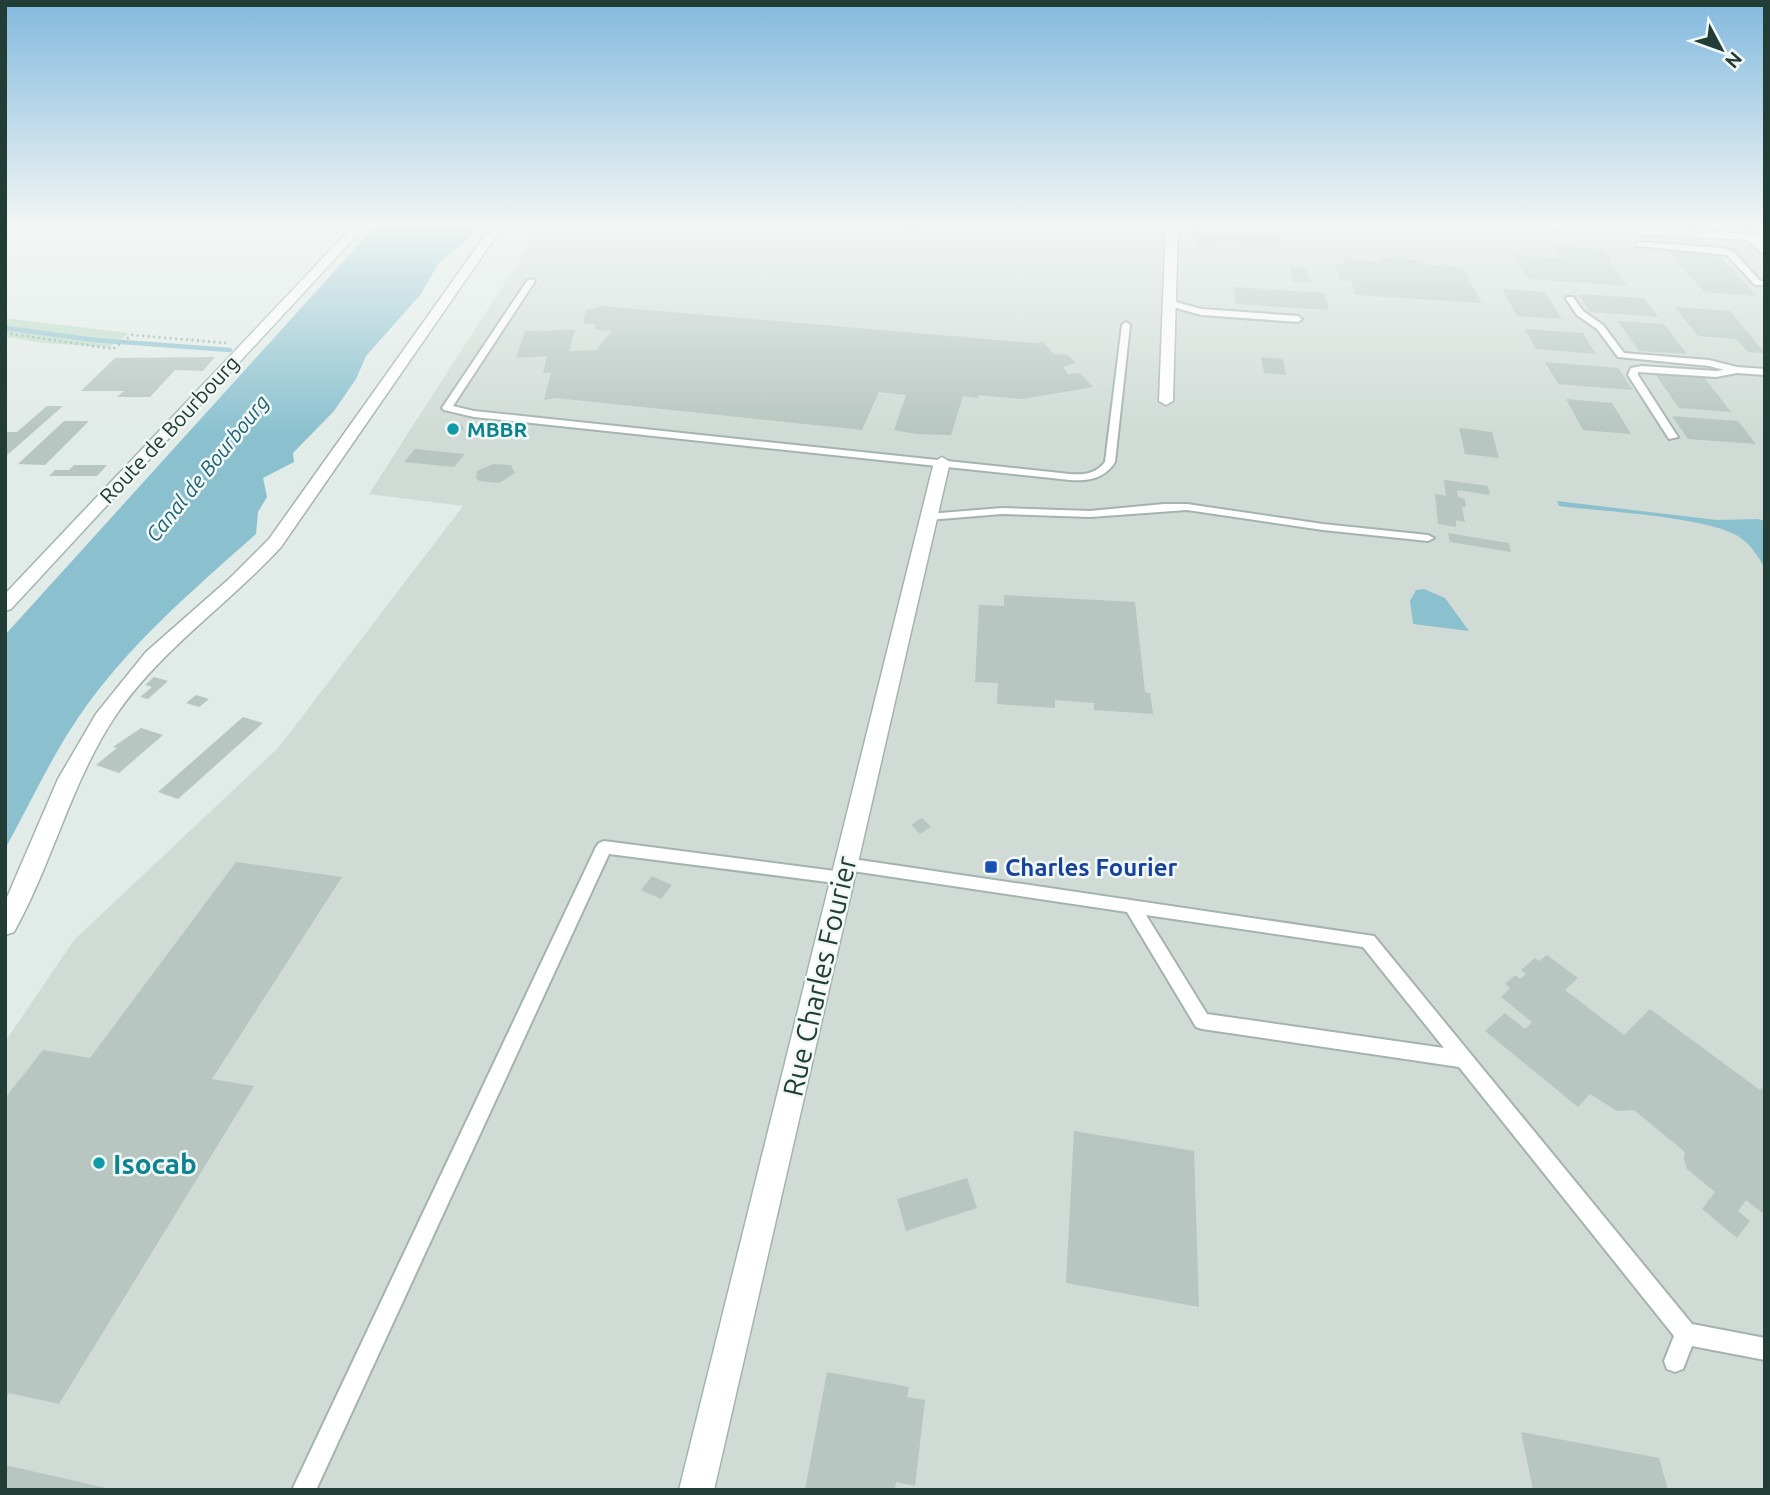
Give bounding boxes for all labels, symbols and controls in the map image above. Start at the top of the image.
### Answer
north arrow [1686,14,1756,84]
text: N [1721,48,1747,73]
street label: Route de Bourbourg [94,350,244,508]
water label: Canal de Bourbourg [140,390,274,546]
place label: MBBR [467,417,528,441]
marker: MBBR [445,421,461,437]
street label: Rue Charles Fourier [776,853,862,1099]
place label: Charles Fourier [1005,854,1178,881]
marker: Charles Fourier [983,859,999,875]
place label: Isocab [113,1148,197,1179]
marker: Isocab [91,1155,107,1171]

